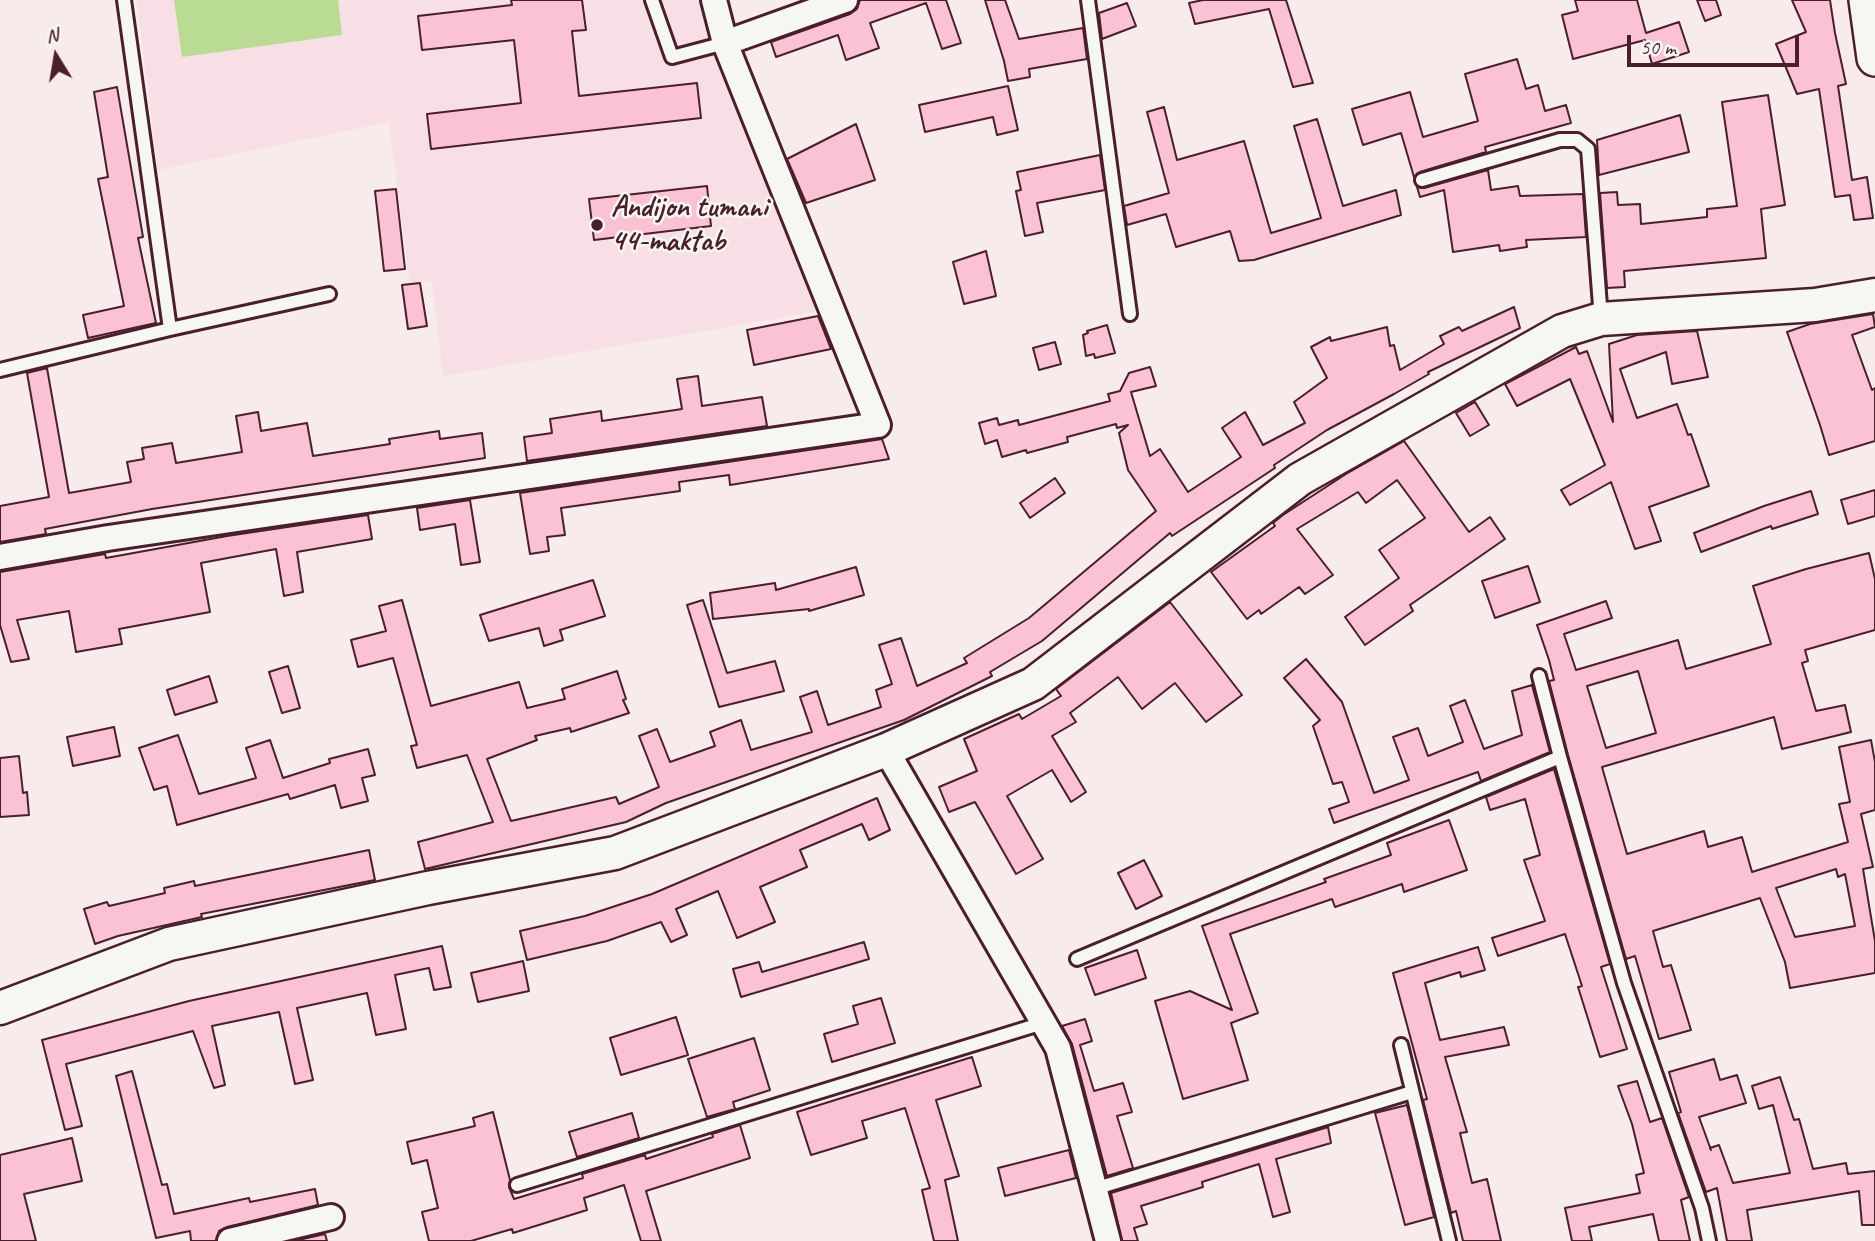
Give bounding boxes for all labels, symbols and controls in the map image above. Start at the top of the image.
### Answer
north arrow [21,21,91,91]
scale bar [1630,21,1801,65]
text: N [44,22,60,48]
text: 50 m [1640,34,1676,60]
place label: Andijon tumani 44-maktab [611,190,767,260]
marker: Andijon tumani 44-maktab [589,217,605,233]

